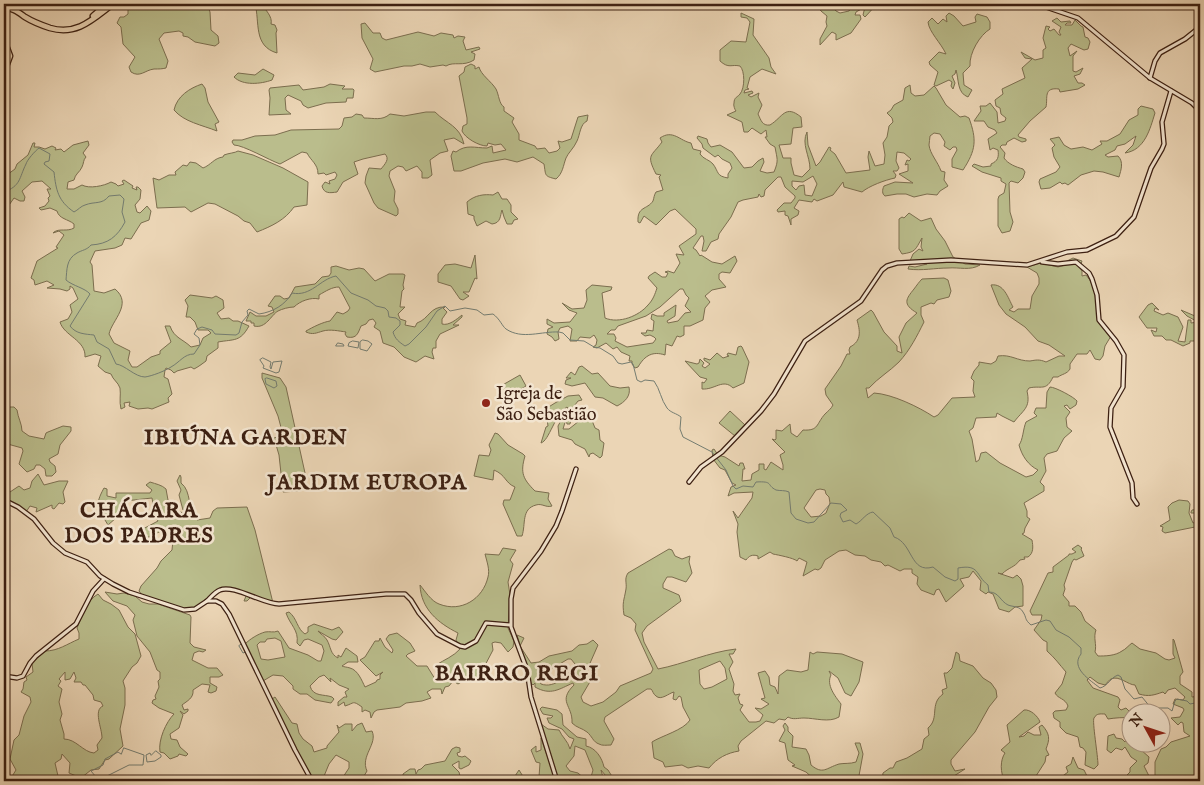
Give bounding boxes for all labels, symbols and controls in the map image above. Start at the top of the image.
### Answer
place label: Igreja de São Sebastião [496,383,597,427]
marker: Igreja de São Sebastião [480,397,492,409]
district label: IBIÚNA GARDEN [144,424,348,452]
district label: JARDIM EUROPA [264,469,467,497]
district label: CHÁCARA DOS PADRES [64,497,214,550]
district label: BAIRRO REGI [435,660,599,688]
north arrow [1122,702,1172,752]
text: N [1125,710,1148,731]

